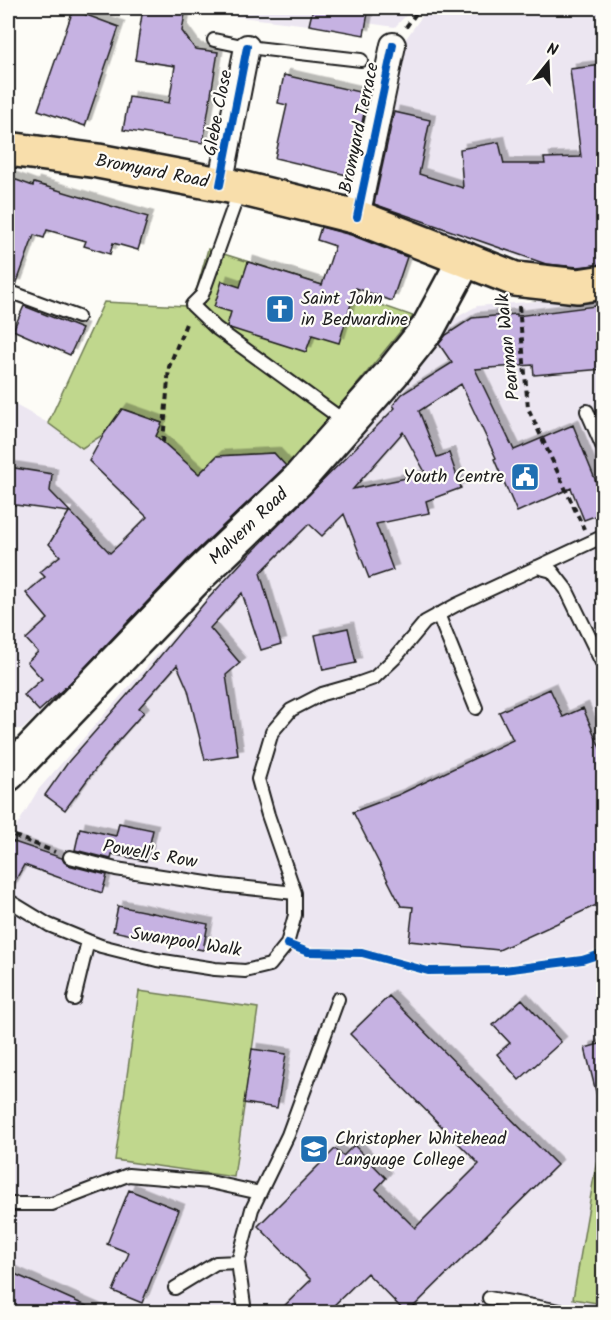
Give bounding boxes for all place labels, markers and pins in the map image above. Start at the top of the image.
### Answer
place label: Saint John in Bedwardine [301,285,408,335]
church icon: Saint John in Bedwardine [264,293,296,325]
public building icon: Youth Centre [509,461,541,493]
place label: Youth Centre [404,463,504,492]
place label: Christopher Whitehead Language College [335,1125,507,1175]
school or university icon: Christopher Whitehead Language College [298,1133,330,1165]

